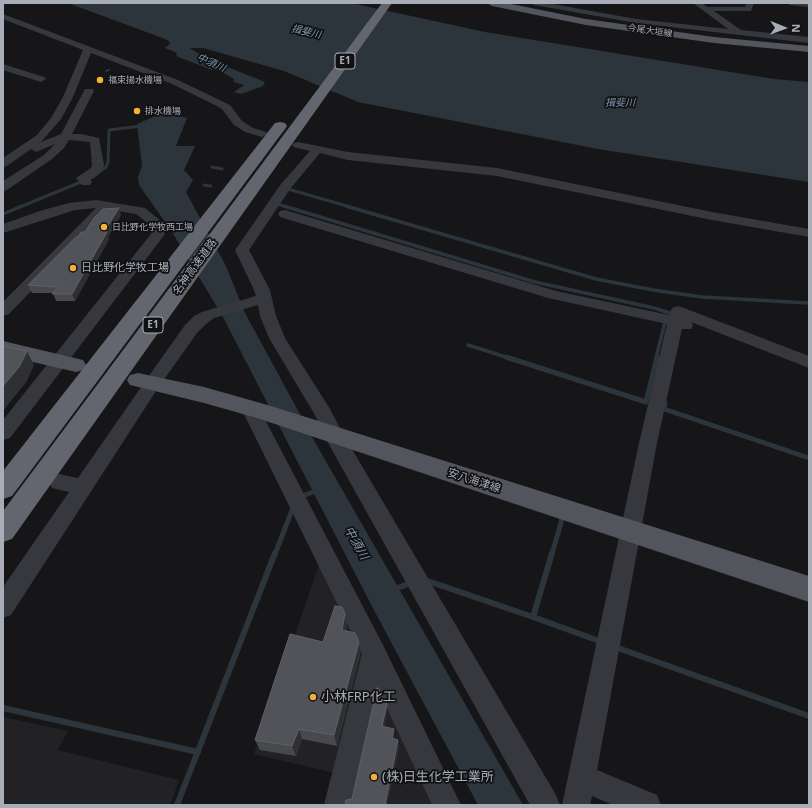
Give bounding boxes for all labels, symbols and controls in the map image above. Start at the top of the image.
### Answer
north arrow [764,8,804,48]
water label: 揖斐川 [290,23,322,41]
street label: 今尾大垣線 [627,23,673,39]
text: N [789,24,804,33]
water label: 中須川 [195,51,227,75]
road number: E1 [335,53,355,69]
marker: 福束揚水機場 [95,75,105,85]
place label: 福束揚水機場 [108,75,162,85]
water label: 揖斐川 [605,97,635,109]
marker: 排水機場 [132,106,142,116]
place label: 排水機場 [145,106,181,116]
marker: 日比野化学牧西工場 [99,222,109,232]
place label: 日比野化学牧西工場 [112,222,193,232]
street label: 名神高速道路 [170,236,220,298]
place label: 日比野化学牧工場 [81,261,169,275]
marker: 日比野化学牧工場 [68,263,78,273]
road number: E1 [143,317,163,333]
street label: 安八海津線 [446,466,502,496]
water label: 中須川 [341,524,371,562]
place label: 小林FRP化工 [321,689,396,705]
marker: 小林FRP化工 [308,692,318,702]
place label: (株)日生化学工業所 [382,769,494,785]
marker: (株)日生化学工業所 [369,772,379,782]

